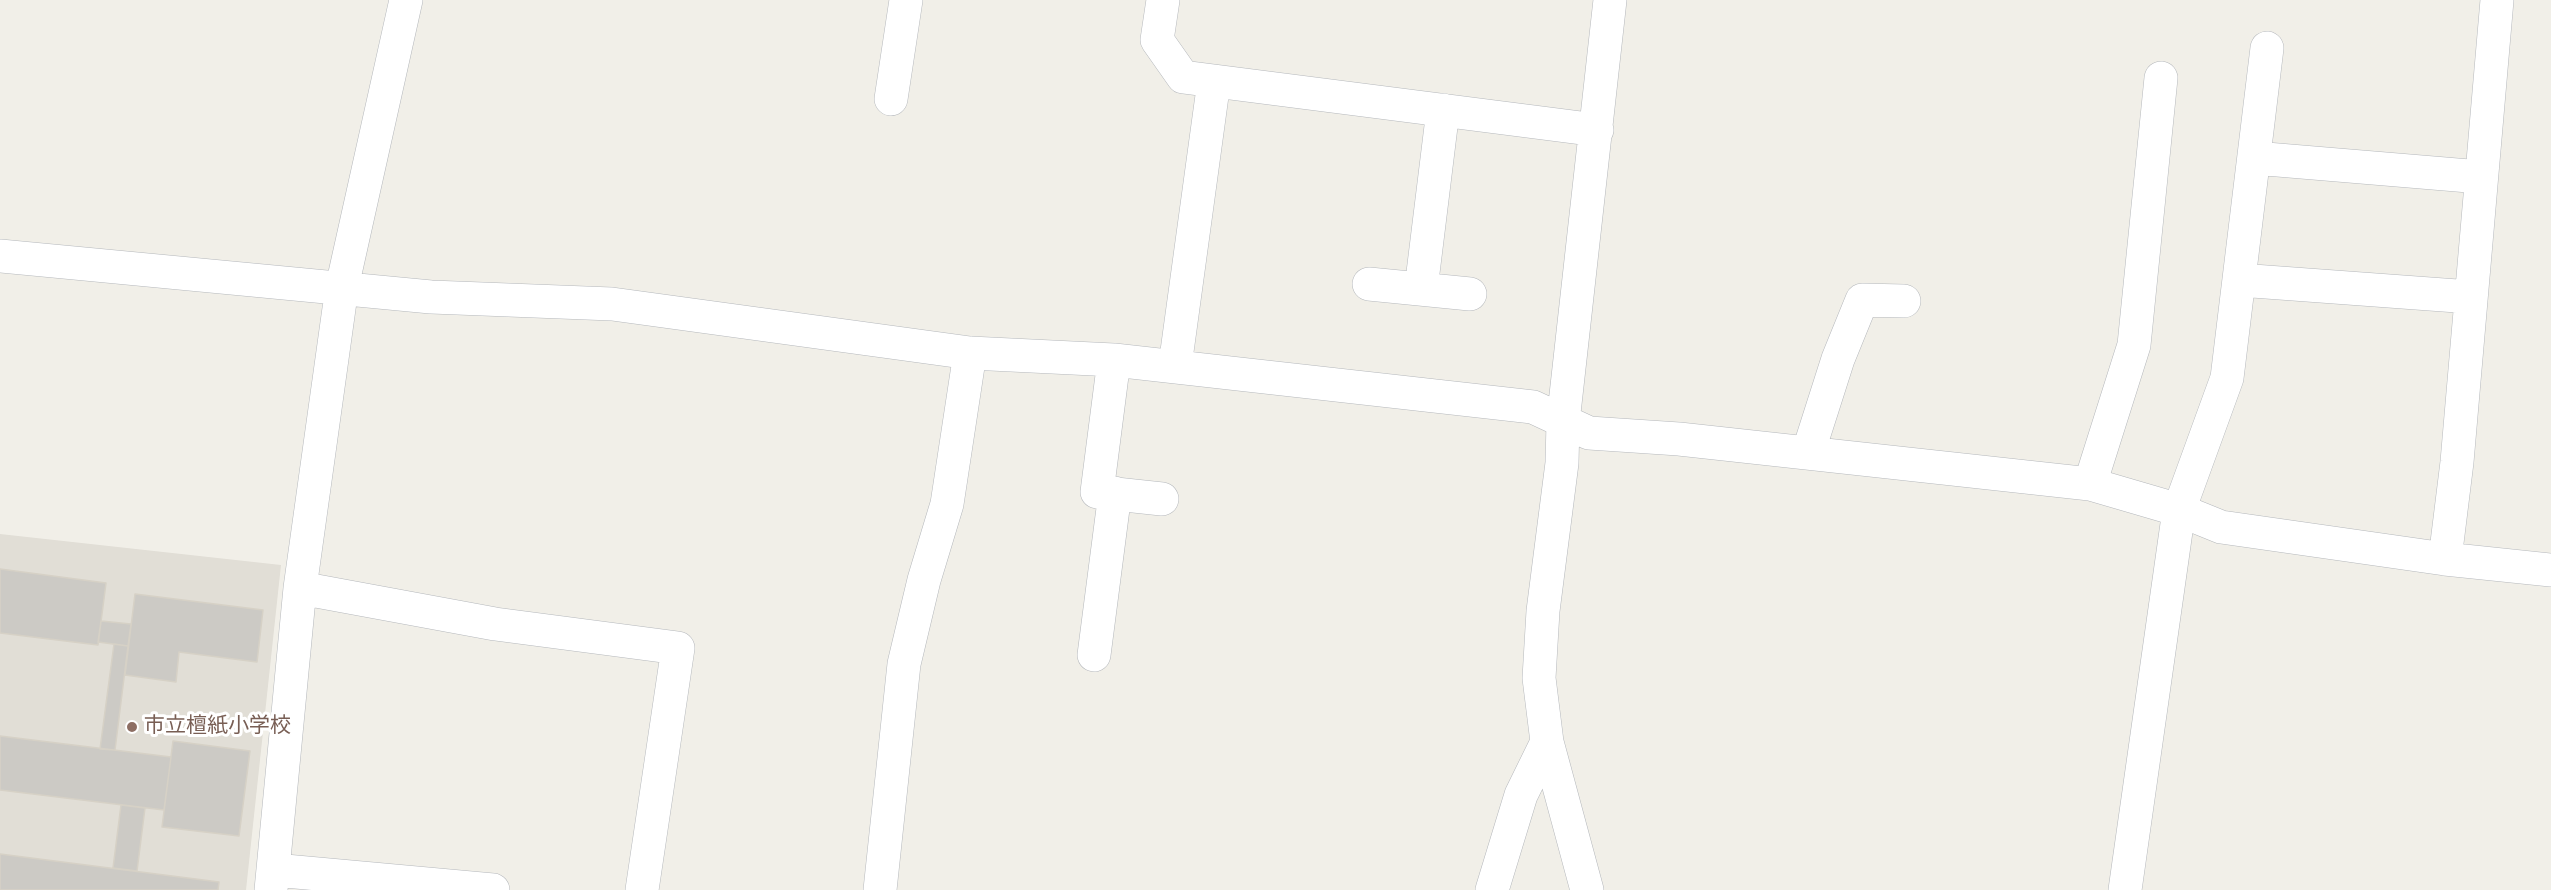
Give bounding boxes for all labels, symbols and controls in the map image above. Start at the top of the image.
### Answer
place label: 市立檀紙小学校 [144,714,291,740]
marker: 市立檀紙小学校 [125,720,139,734]

